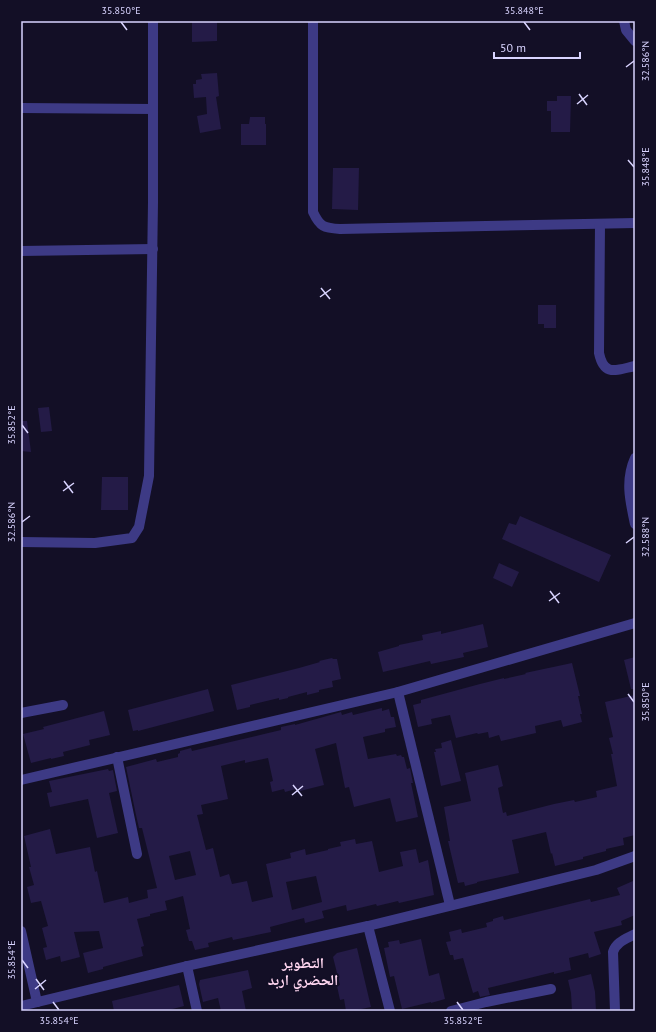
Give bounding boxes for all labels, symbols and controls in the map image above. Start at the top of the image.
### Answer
text: 35.850°E [102,4,141,17]
text: 35.848°E [505,4,544,17]
scale bar [494,34,580,60]
text: 50 m [500,40,526,55]
text: 32.586°N [639,41,652,81]
text: 35.848°E [639,148,652,187]
text: 35.852°E [5,406,18,445]
text: 32.586°N [5,502,18,542]
text: 32.588°N [639,517,652,557]
text: 35.850°E [639,683,652,722]
text: 35.854°E [5,941,18,980]
district label: التطوير الحضري اربد [268,953,338,991]
text: 35.854°E [40,1014,79,1027]
text: 35.852°E [444,1014,483,1027]

